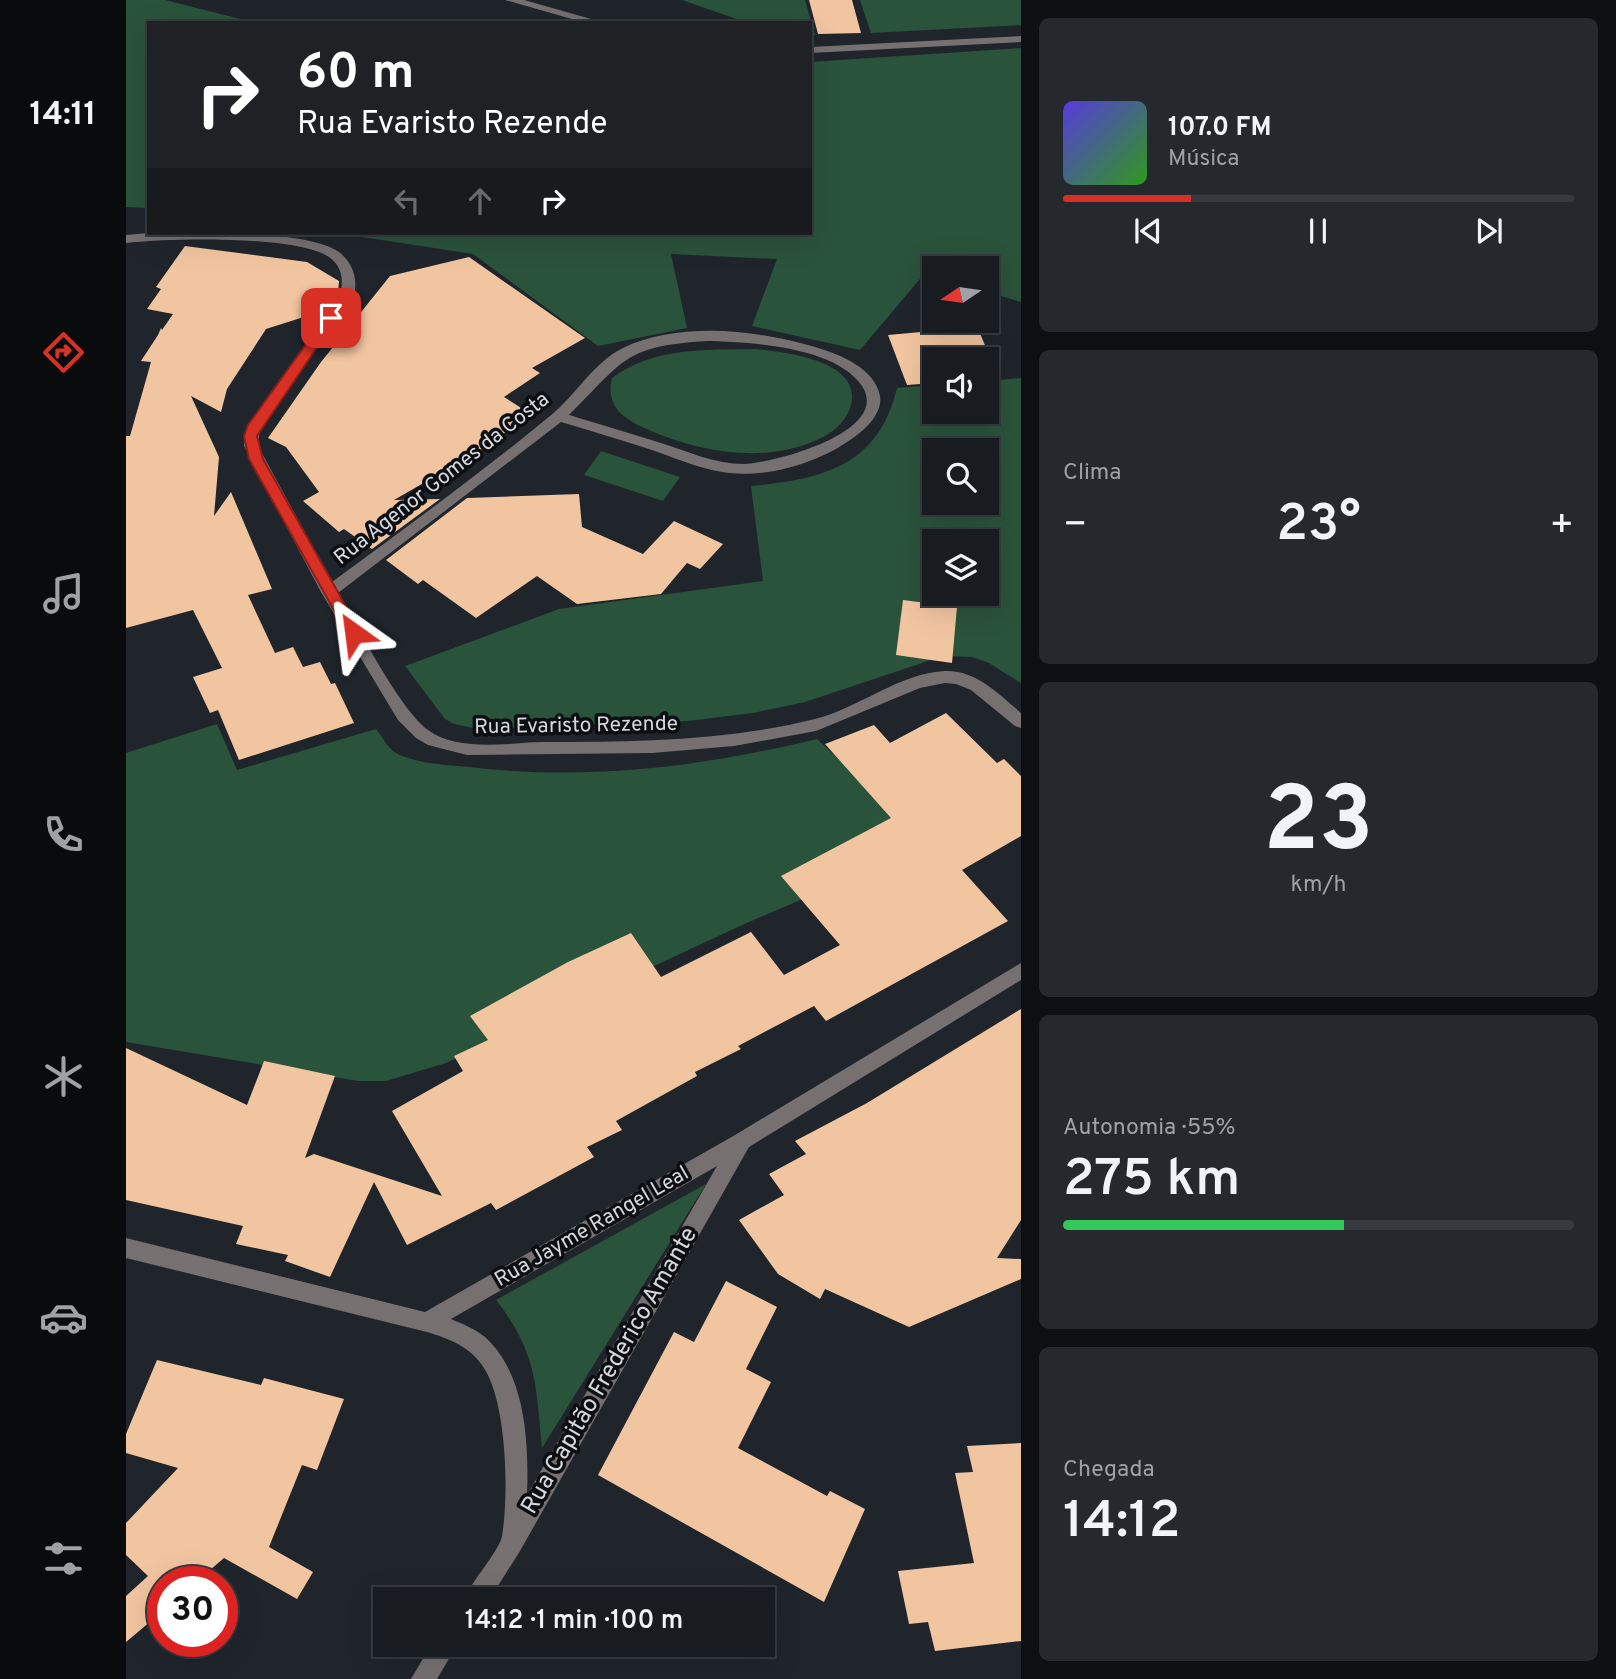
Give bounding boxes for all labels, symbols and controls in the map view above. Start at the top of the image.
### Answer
text: 60 m [297,44,415,106]
icon: right [182,49,273,140]
text: 14:11 [30,96,96,136]
text: Rua Evaristo Rezende [297,105,608,145]
text: 107.0 FM [1168,112,1272,145]
text: Música [1168,145,1239,174]
icon: left [388,182,426,220]
icon: ahead [461,182,499,220]
icon: right [534,182,572,220]
icon: previous [1129,212,1167,250]
icon: pause [1299,212,1337,250]
icon: next [1470,212,1508,250]
north arrow [922,256,999,332]
map controls [922,256,999,606]
pin [301,288,361,348]
icon: arrive [312,299,350,337]
icon: directions [39,328,88,377]
button: sound [922,347,999,424]
street label: Rua Agenor Gomes da Costa [329,386,555,572]
button: search [922,438,999,515]
text: Clima [1063,459,1121,488]
text: 23° [1276,493,1361,559]
text: − [1063,502,1088,551]
text: + [1549,502,1574,551]
button: layers [922,529,999,606]
icon: music [39,569,88,618]
position arrow [317,596,391,670]
street label: Rua Evaristo Rezende [474,711,678,741]
text: 23 [1263,768,1374,883]
icon: phone [39,810,88,859]
text: km/h [1291,871,1346,900]
icon: climate [39,1052,88,1101]
text: Autonomia · 55% [1063,1114,1235,1143]
text: 275 km [1063,1148,1240,1214]
street label: Rua Jayme Rangel Leal [490,1160,694,1294]
street label: Rua Capitão Frederico Amante [515,1222,705,1520]
icon: car [39,1293,88,1342]
text: Chegada [1063,1456,1155,1485]
text: 14:12 [1063,1490,1181,1556]
icon: filters [39,1534,88,1583]
speed limit sign: 30 [147,1566,238,1657]
text: 14:12 · 1 min · 100 m [465,1605,683,1638]

